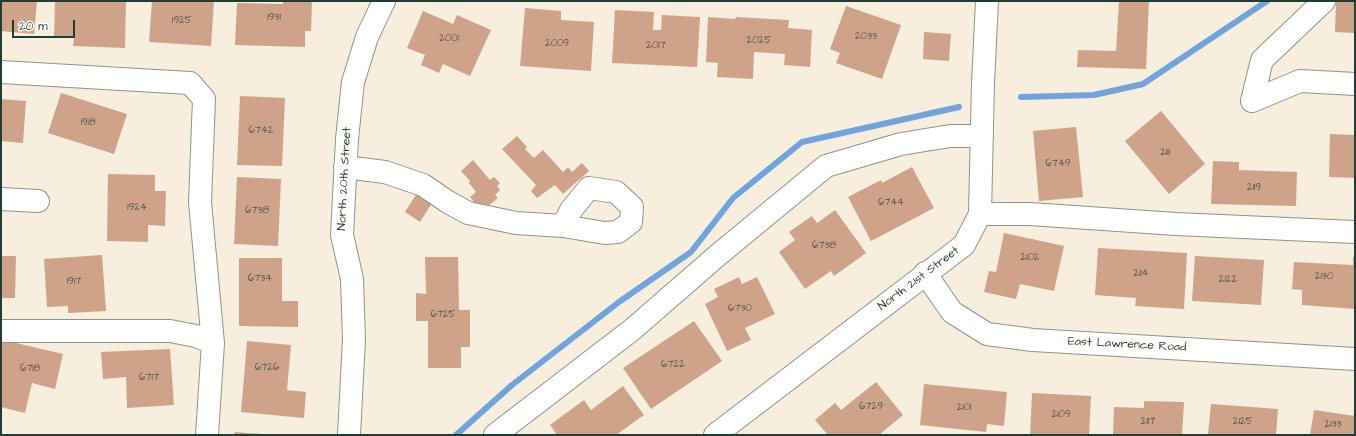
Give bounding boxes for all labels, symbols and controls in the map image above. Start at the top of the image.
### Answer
scale bar [14,12,77,38]
house number: 1931 [267,12,281,24]
house number: 1925 [172,15,192,27]
text: 20 m [19,18,48,35]
house number: 2033 [855,31,877,43]
house number: 2001 [439,33,459,45]
house number: 2025 [747,35,771,47]
house number: 2009 [545,38,569,50]
house number: 2017 [646,40,666,52]
house number: 1918 [81,117,95,129]
house number: 6742 [249,125,273,137]
street label: North 20th Street [335,127,355,231]
house number: 2111 [1160,147,1170,159]
house number: 6749 [1046,158,1070,170]
house number: 2119 [1247,182,1261,194]
house number: 6744 [878,197,904,209]
house number: 1924 [127,202,147,214]
house number: 6738 [245,205,269,217]
house number: 6738 [812,240,836,252]
street label: North 21st Street [876,244,962,314]
house number: 2102 [1020,252,1040,264]
house number: 2114 [1133,268,1149,280]
house number: 2130 [1315,271,1333,283]
house number: 6734 [248,273,272,285]
house number: 2122 [1219,274,1237,286]
house number: 1917 [67,276,81,288]
house number: 6730 [728,303,752,315]
house number: 6725 [430,309,456,321]
street label: East Lawrence Road [1067,335,1187,355]
house number: 6722 [661,359,685,371]
house number: 6726 [255,362,279,374]
house number: 6718 [20,363,40,375]
house number: 6717 [139,372,159,384]
house number: 6729 [859,401,883,413]
house number: 2101 [957,402,971,414]
house number: 2109 [1051,409,1071,421]
house number: 2117 [1141,416,1155,428]
house number: 2125 [1233,416,1253,428]
house number: 2133 [1324,419,1342,431]

